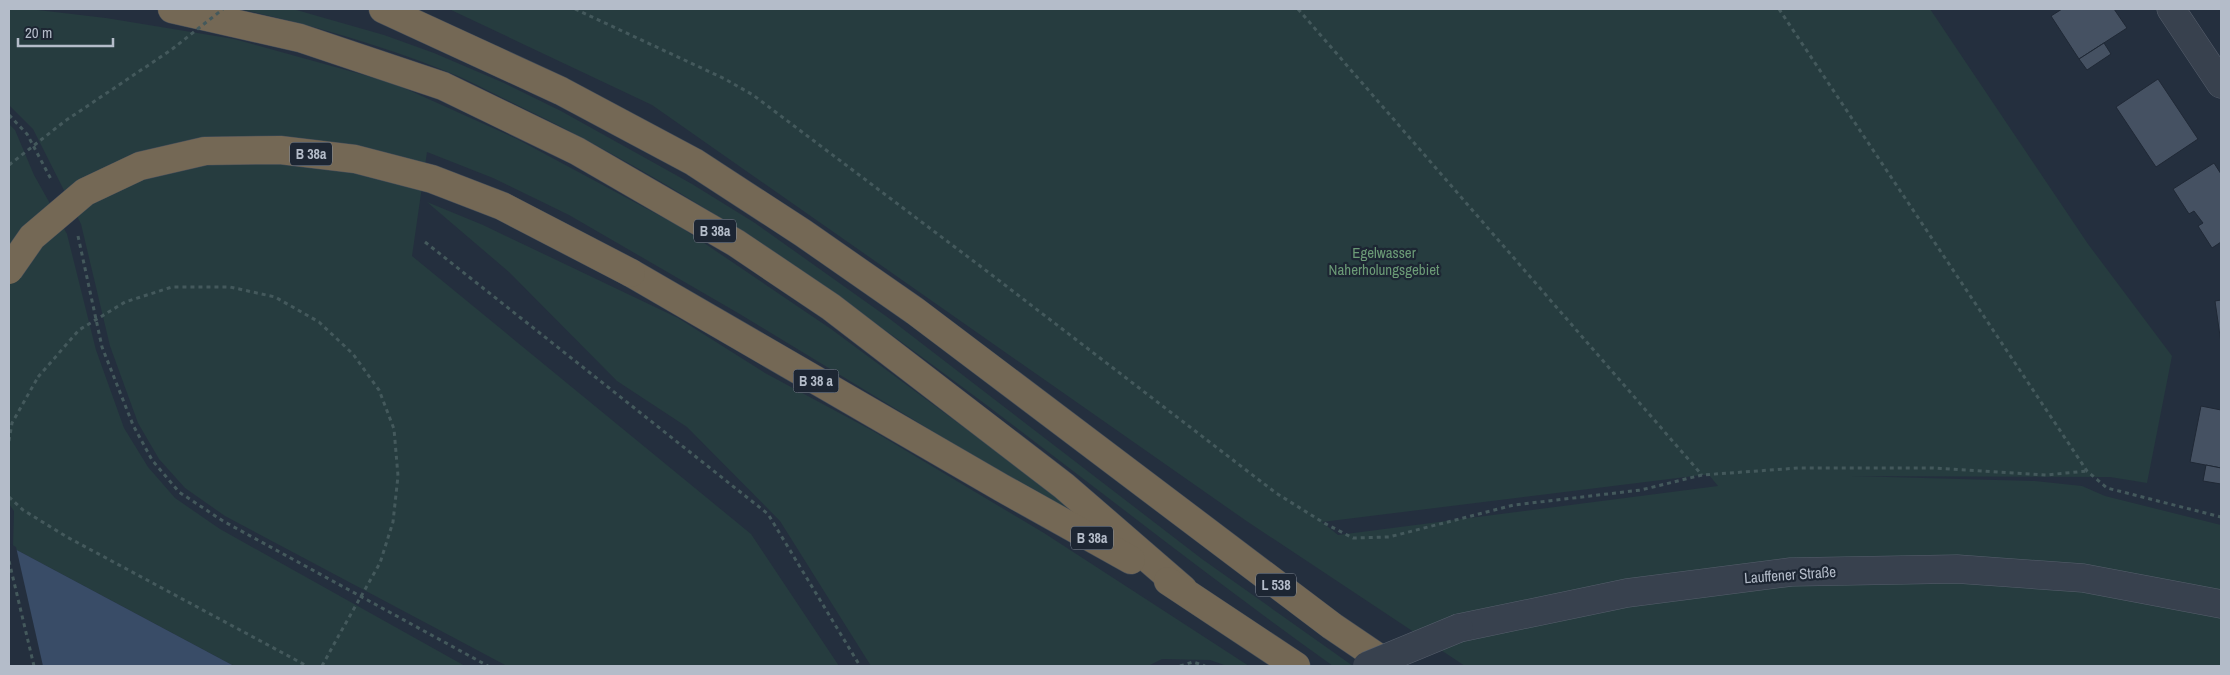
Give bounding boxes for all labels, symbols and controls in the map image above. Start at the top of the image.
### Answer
scale bar [18,15,112,47]
text: 20 m [25,22,52,43]
road number: B 38a [290,142,332,166]
road number: B 38a [694,220,736,242]
park label: Egelwasser Naherholungsgebiet [1329,242,1440,280]
road number: B 38 a [794,370,838,392]
road number: B 38a [1071,526,1113,550]
street label: Lauffener Straße [1743,561,1837,588]
road number: L 538 [1256,574,1296,596]

